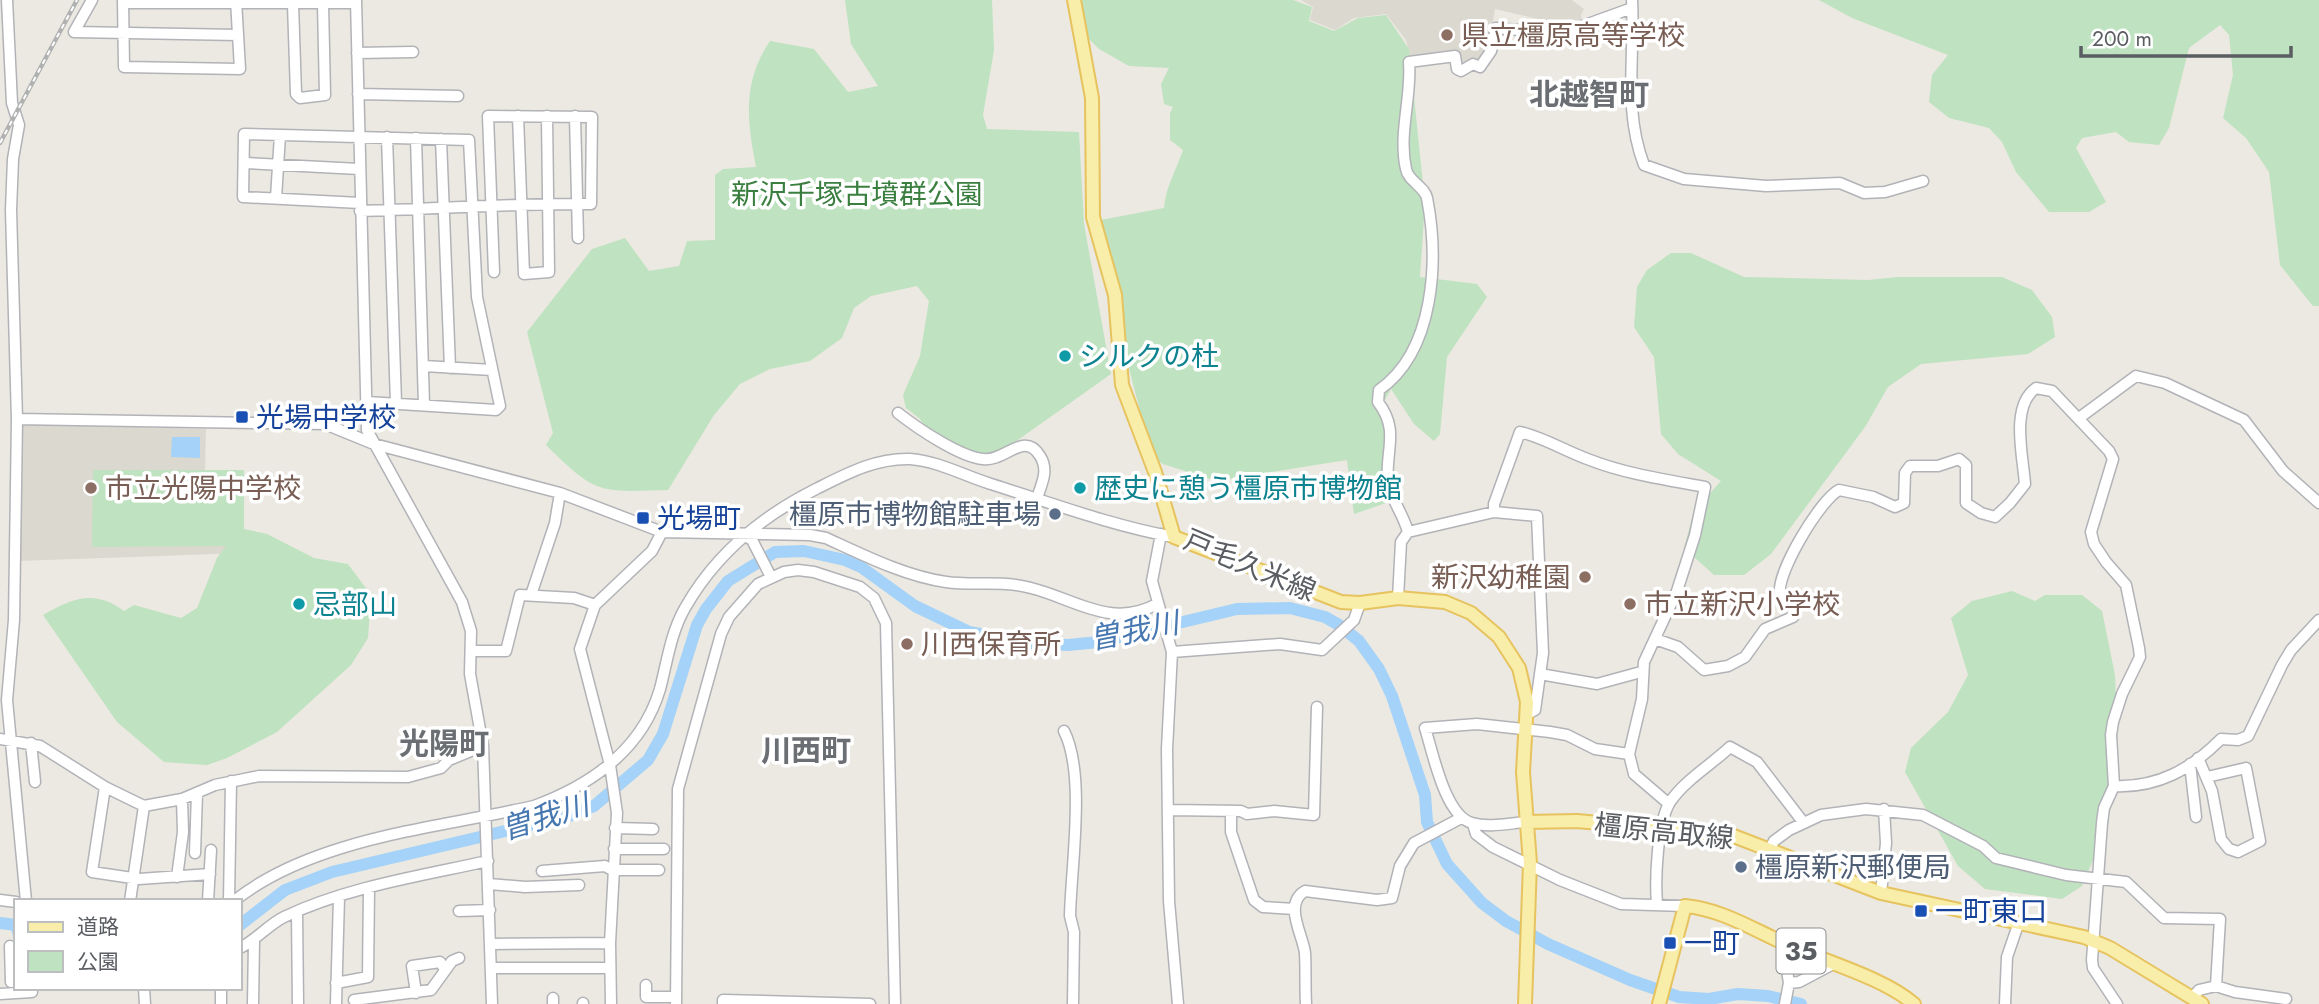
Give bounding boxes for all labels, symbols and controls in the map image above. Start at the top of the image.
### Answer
scale bar [2081,14,2291,58]
place label: 県立橿原高等学校 [1461,15,1685,56]
text: 200 m [2092,24,2152,54]
marker: 県立橿原高等学校 [1439,27,1455,43]
district label: 北越智町 [1529,73,1649,116]
park label: 新沢千塚古墳群公園 [731,174,983,215]
place label: シルクの杜 [1079,336,1219,377]
marker: シルクの杜 [1057,348,1073,364]
place label: 光場中学校 [256,397,396,438]
marker: 光場中学校 [234,409,250,425]
place label: 市立光陽中学校 [105,468,301,509]
place label: 歴史に憩う橿原市博物館 [1094,468,1402,509]
marker: 市立光陽中学校 [83,480,99,496]
marker: 歴史に憩う橿原市博物館 [1072,480,1088,496]
place label: 橿原市博物館駐車場 [789,494,1041,535]
place label: 光場町 [657,498,741,539]
marker: 橿原市博物館駐車場 [1047,506,1063,522]
marker: 光場町 [635,510,651,526]
street label: 戸毛久米線 [1177,519,1322,612]
place label: 新沢幼稚園 [1431,557,1571,598]
marker: 新沢幼稚園 [1577,569,1593,585]
place label: 忌部山 [313,584,397,625]
place label: 市立新沢小学校 [1644,584,1840,625]
marker: 忌部山 [291,596,307,612]
marker: 市立新沢小学校 [1622,596,1638,612]
water label: 曽我川 [1086,600,1185,660]
place label: 川西保育所 [921,624,1061,665]
marker: 川西保育所 [899,636,915,652]
district label: 光陽町 [399,722,489,765]
district label: 川西町 [761,729,851,772]
water label: 曽我川 [496,782,597,850]
street label: 橿原高取線 [1592,804,1736,859]
place label: 橿原新沢郵便局 [1755,847,1951,888]
marker: 橿原新沢郵便局 [1733,859,1749,875]
place label: 一町東口 [1935,891,2047,932]
legend [14,899,242,990]
marker: 一町東口 [1913,903,1929,919]
text: 道路 [77,912,119,942]
place label: 一町 [1684,923,1740,964]
road number: 35 [1776,928,1826,974]
marker: 一町 [1662,935,1678,951]
text: 公園 [77,947,119,977]

